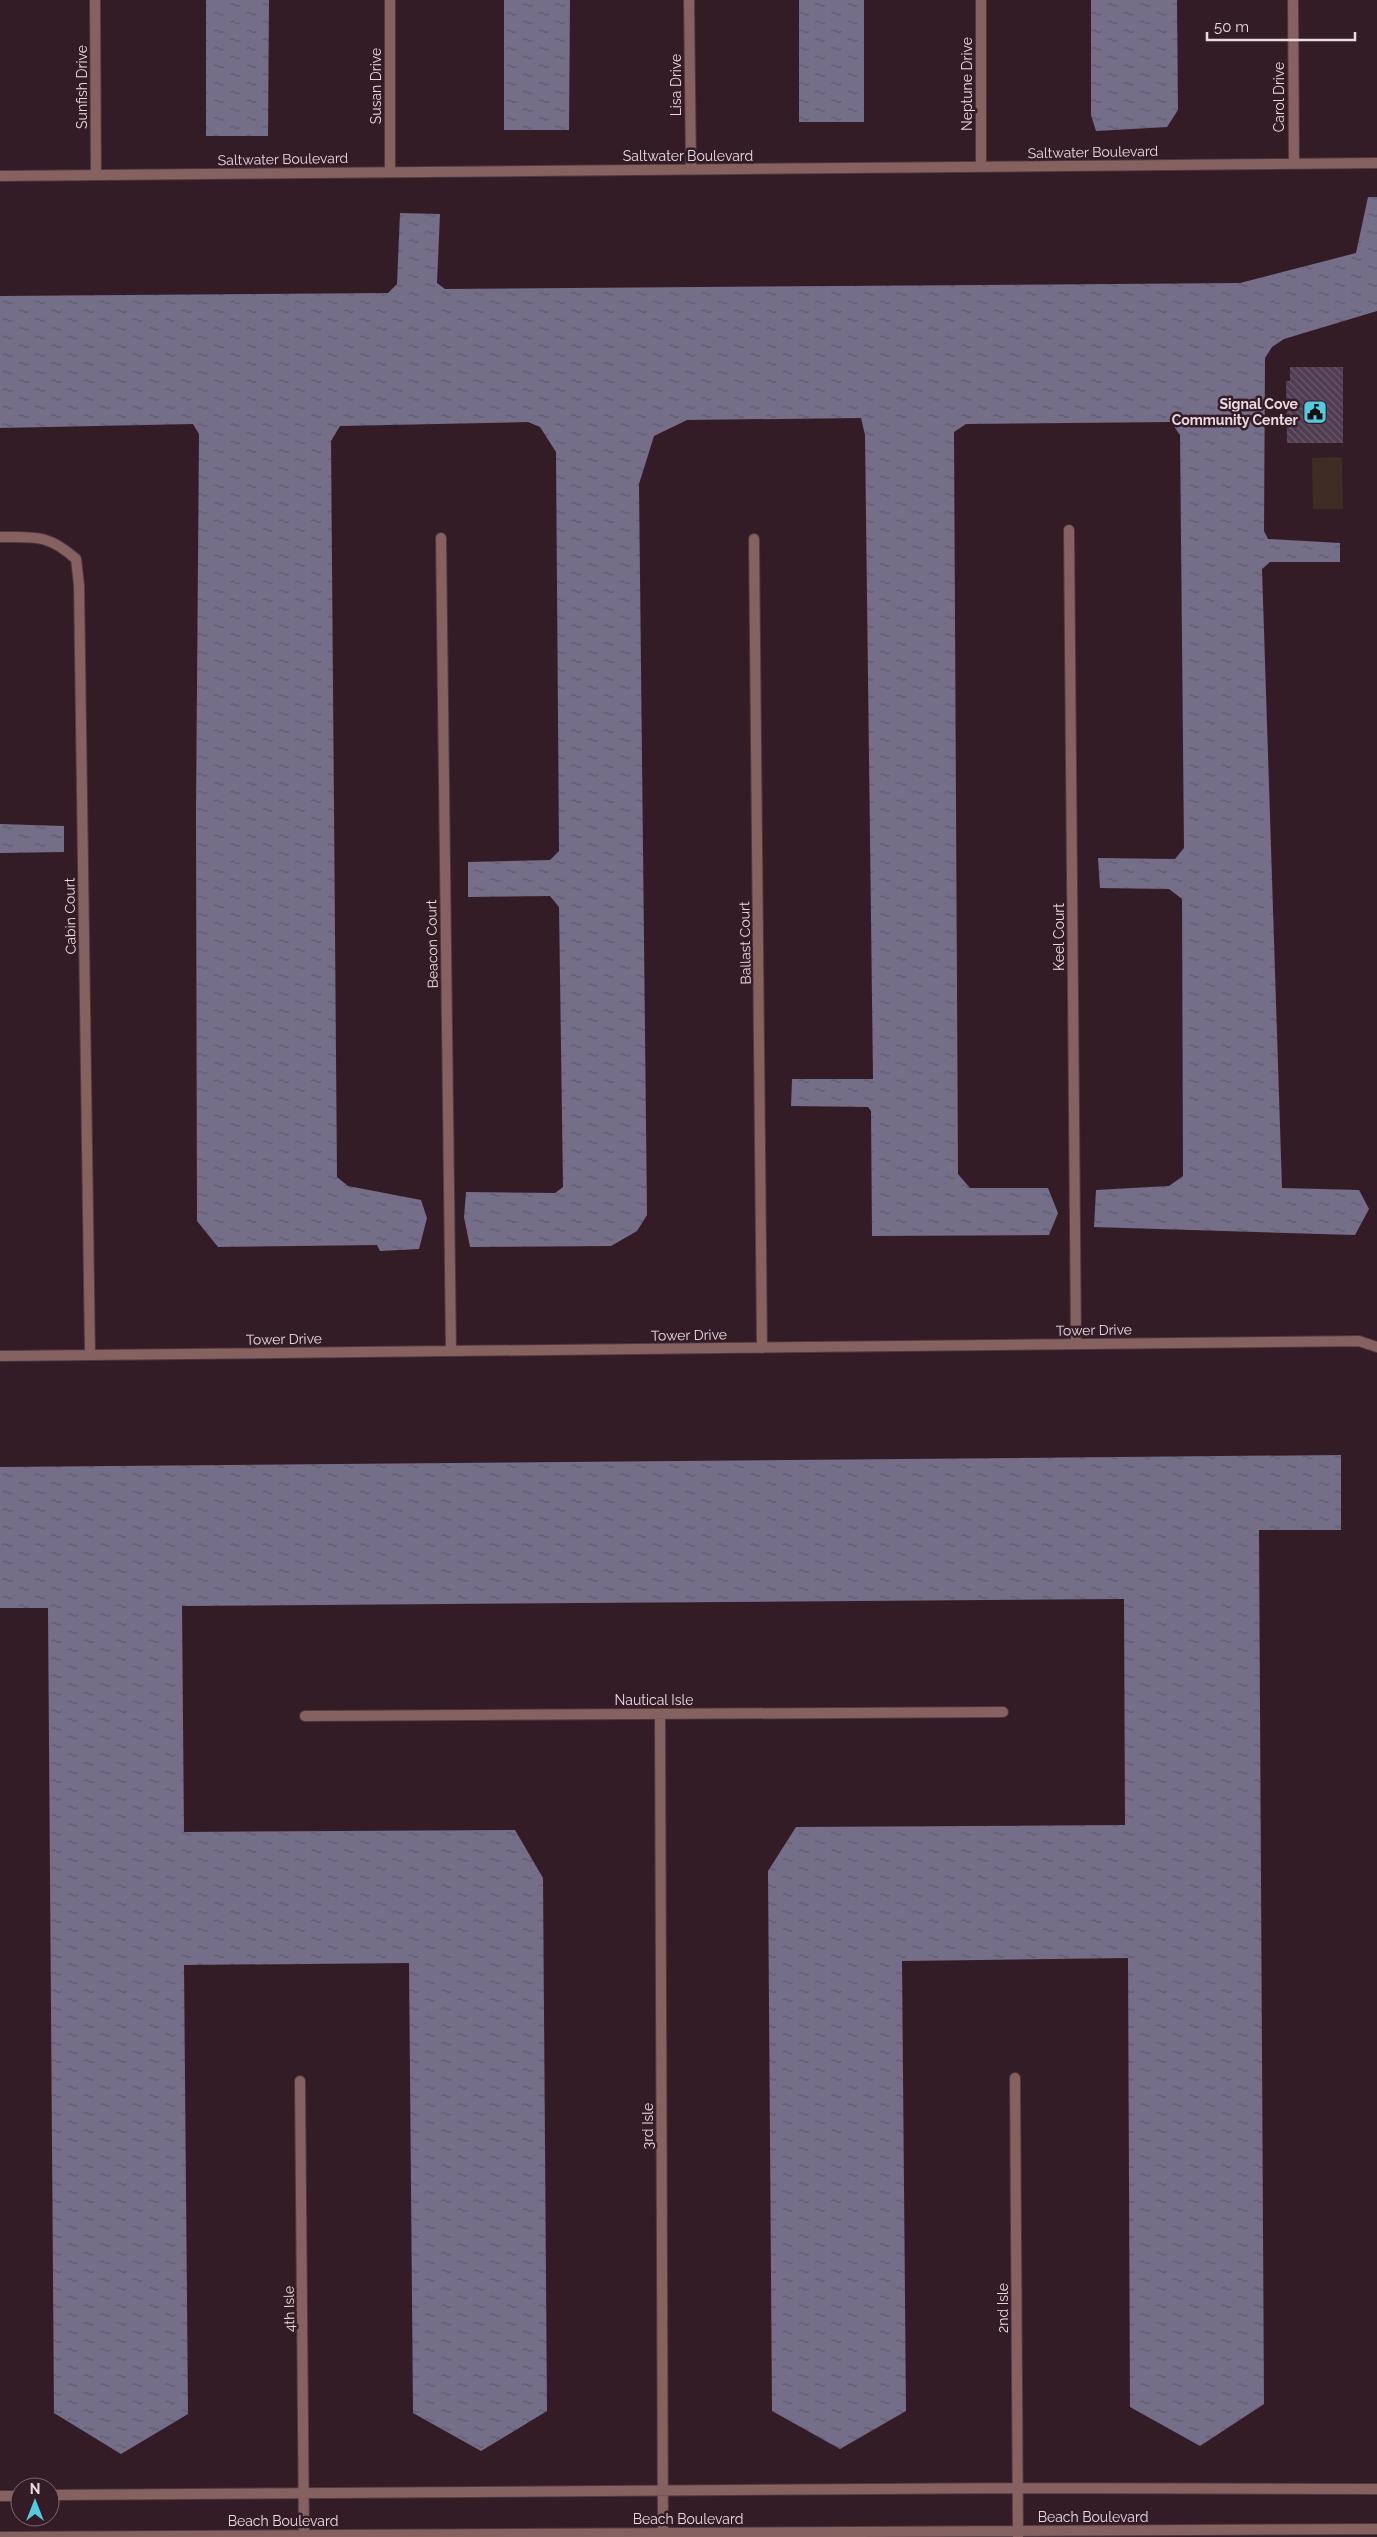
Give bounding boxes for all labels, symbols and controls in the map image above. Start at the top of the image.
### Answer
scale bar [1207,10,1354,42]
text: 50 m [1214,18,1249,36]
street label: Neptune Drive [959,37,975,131]
street label: Sunfish Drive [74,45,90,129]
street label: Susan Drive [368,48,384,124]
street label: Lisa Drive [668,54,684,116]
street label: Carol Drive [1271,62,1287,132]
street label: Saltwater Boulevard [1028,143,1158,161]
street label: Saltwater Boulevard [623,148,753,164]
street label: Saltwater Boulevard [218,150,348,168]
place label: Signal Cove Community Center [1172,396,1299,428]
public building icon: Signal Cove Community Center [1302,399,1328,425]
street label: Cabin Court [61,877,79,954]
street label: Beacon Court [423,899,441,988]
street label: Ballast Court [736,901,754,985]
street label: Keel Court [1051,903,1067,971]
street label: Tower Drive [1056,1321,1132,1339]
street label: Tower Drive [651,1326,727,1344]
street label: Tower Drive [246,1330,322,1348]
street label: Nautical Isle [615,1692,693,1708]
street label: 3rd Isle [640,2103,656,2149]
street label: 2nd Isle [995,2283,1011,2333]
street label: 4th Isle [281,2286,297,2332]
north arrow [10,2477,60,2527]
text: N [30,2481,40,2497]
street label: Beach Boulevard [1038,2509,1148,2525]
street label: Beach Boulevard [633,2511,743,2527]
street label: Beach Boulevard [228,2513,338,2529]

